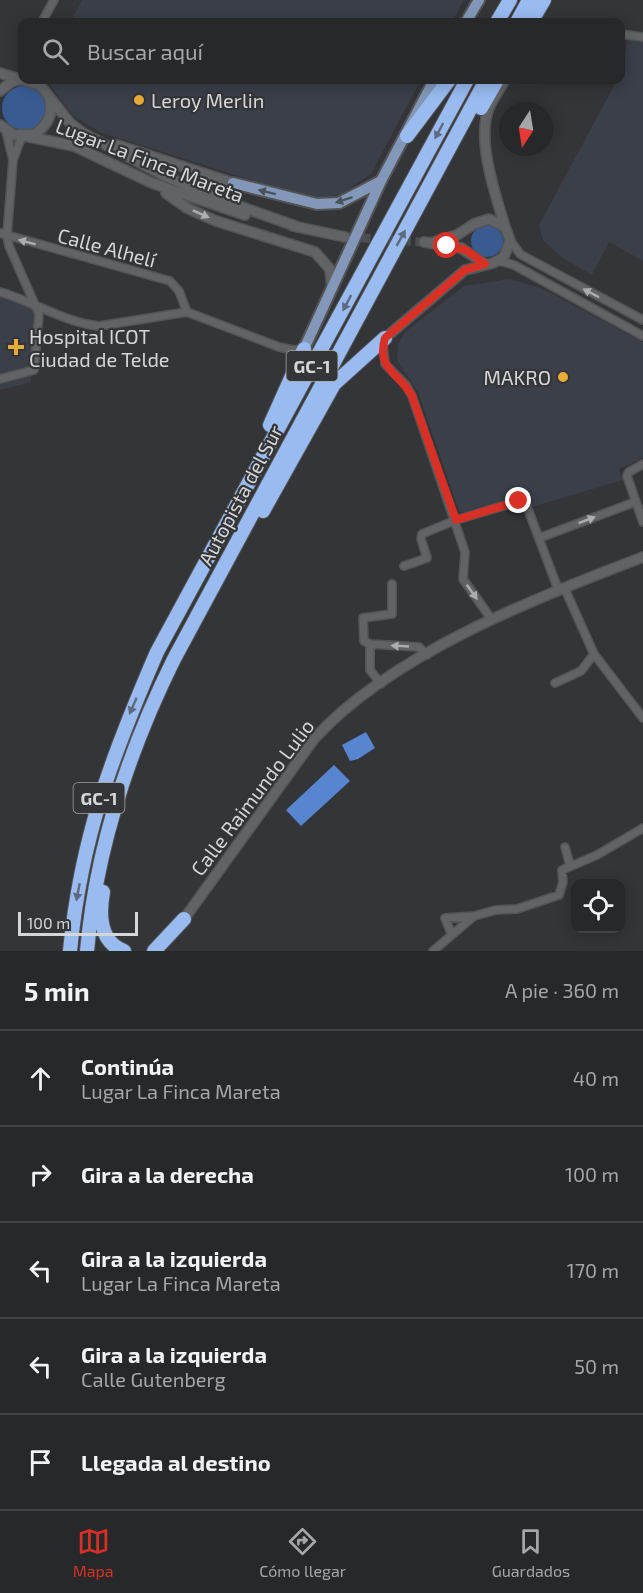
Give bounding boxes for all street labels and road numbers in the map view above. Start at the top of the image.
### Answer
street label: Lugar La Finca Mareta [52,113,248,207]
street label: Calle Alhelí [55,222,160,272]
road number: GC-1 [286,351,338,381]
street label: Autopista del Sur [193,421,287,569]
street label: Calle Raimundo Lulio [185,714,319,880]
road number: GC-1 [74,783,124,813]

